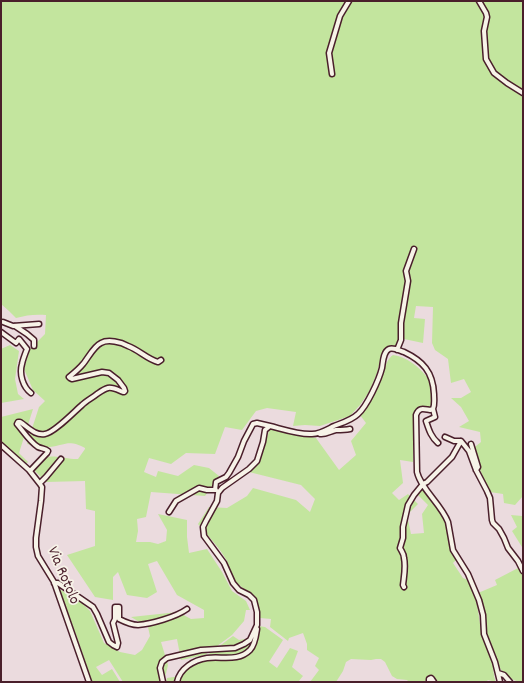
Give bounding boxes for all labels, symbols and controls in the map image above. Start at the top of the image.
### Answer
street label: Via Rotolo [41,544,83,608]

